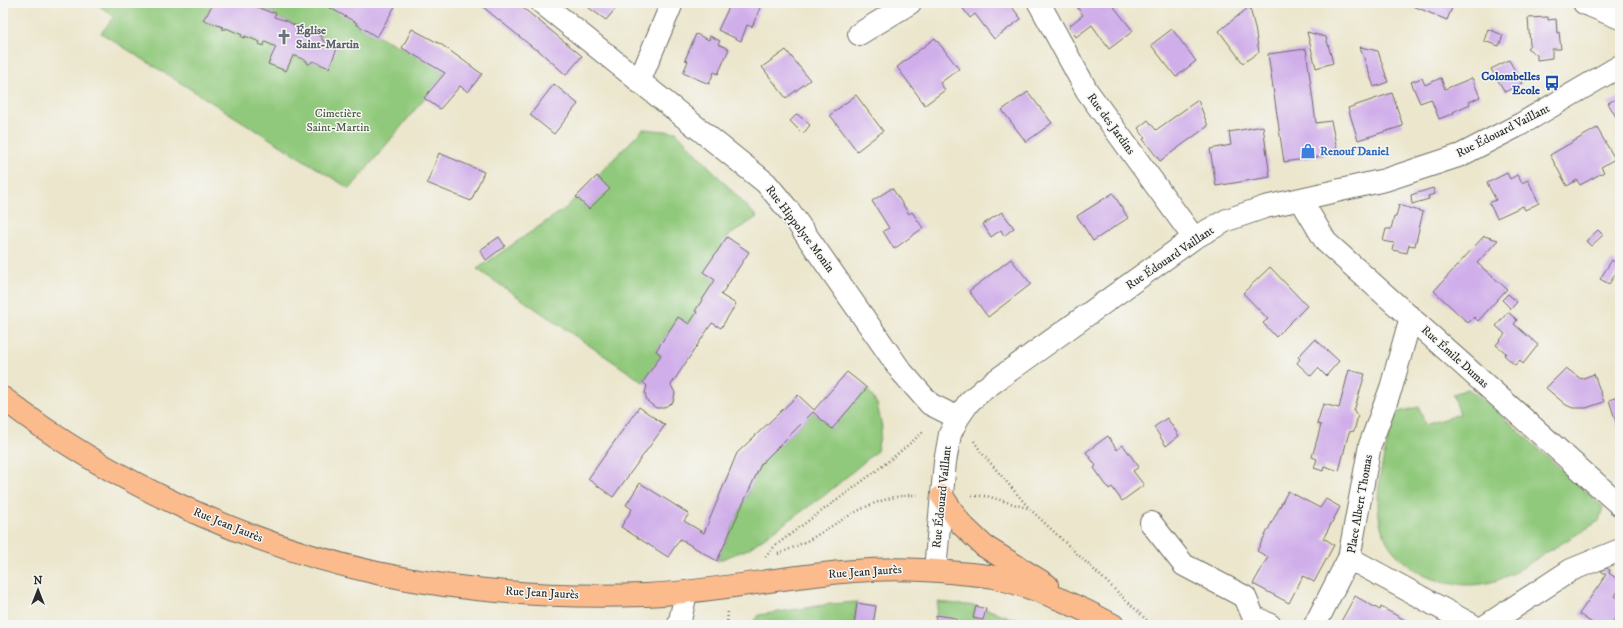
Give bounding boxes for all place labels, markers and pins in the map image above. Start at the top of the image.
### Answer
place label: Église Saint-Martin [296,23,360,52]
church icon: Église Saint-Martin [275,28,293,46]
place label: Colombelles Ecole [1481,69,1540,98]
bus stop icon: Colombelles Ecole [1543,74,1561,92]
shop icon: Renouf Daniel [1299,142,1317,160]
place label: Renouf Daniel [1320,144,1390,159]

